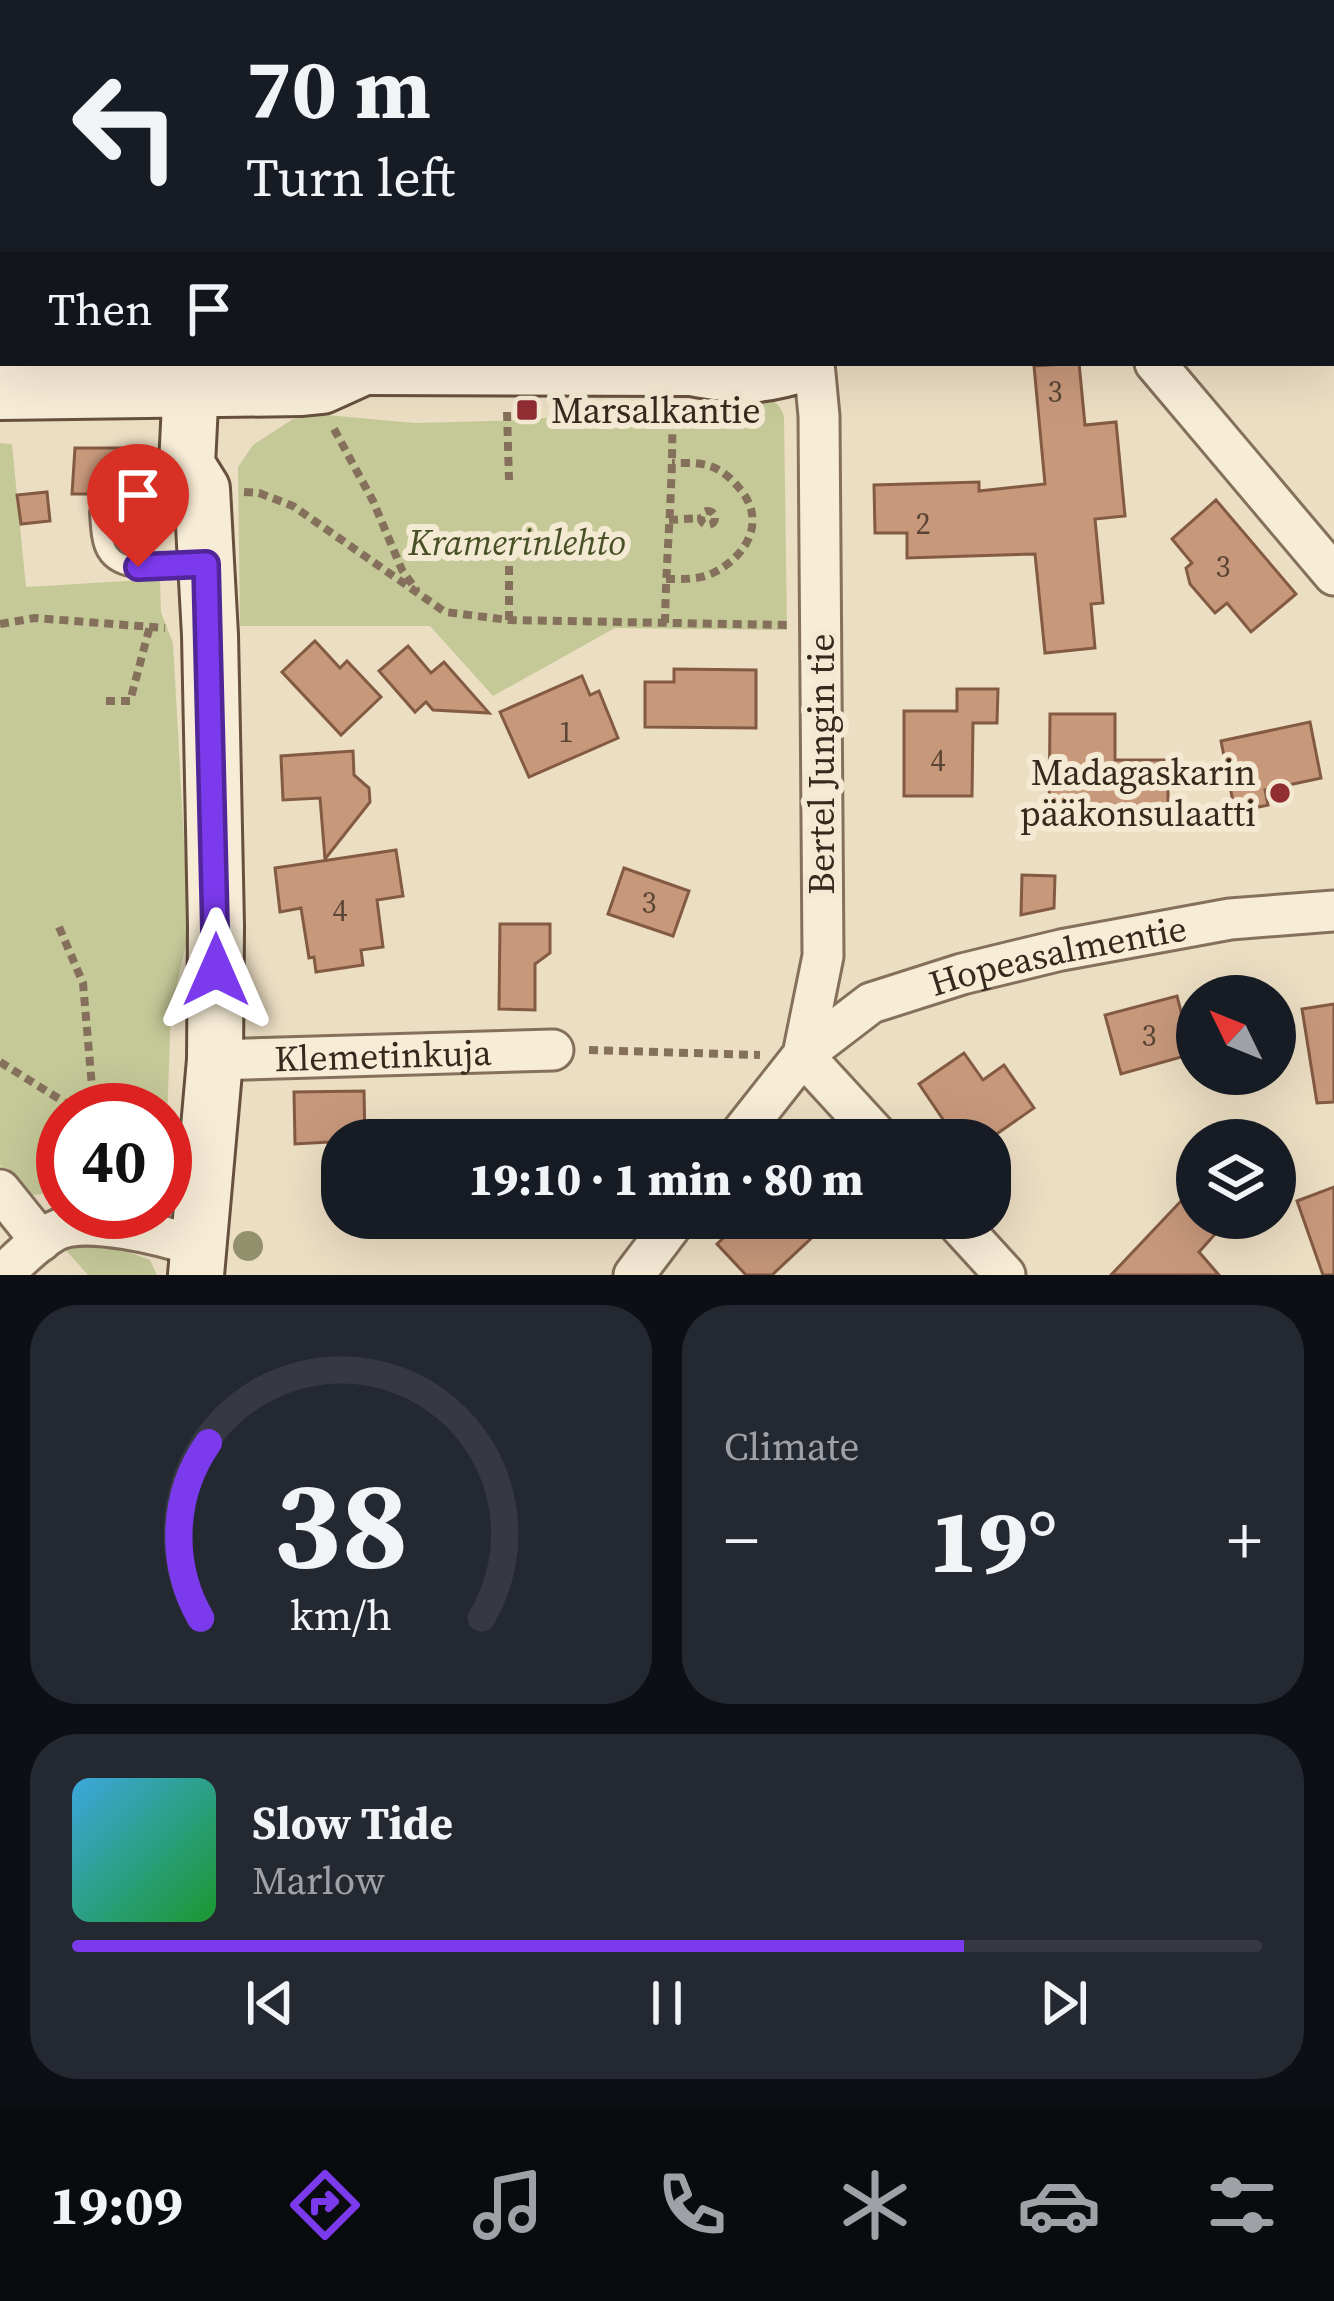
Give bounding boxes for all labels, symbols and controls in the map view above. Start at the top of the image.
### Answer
text: 70 m [246,31,431,146]
icon: left [48,48,204,204]
text: Turn left [246,140,455,214]
icon: arrive [176,276,242,342]
text: Then [48,278,152,340]
house number: 3 [1048,371,1063,412]
place label: Marsalkantie [551,386,761,435]
marker: Marsalkantie [514,397,540,423]
pin [87,444,189,567]
icon: arrive [105,462,171,528]
house number: 2 [916,503,931,544]
park label: Kramerinlehto [407,518,626,567]
house number: 3 [1216,546,1231,587]
street label: Bertel Jungin tie [797,633,846,895]
house number: 1 [559,711,574,752]
house number: 4 [931,740,946,781]
place label: Madagaskarin pääkonsulaatti [1020,748,1256,838]
marker: Madagaskarin pääkonsulaatti [1267,780,1293,806]
house number: 3 [642,882,657,923]
house number: 4 [333,890,348,931]
street label: Hopeasalmentie [923,903,1191,1007]
position arrow [153,907,279,1033]
north arrow [1176,975,1296,1095]
map controls [1176,975,1296,1239]
house number: 3 [1142,1015,1157,1056]
street label: Klemetinkuja [274,1027,493,1083]
speed limit sign: 40 [36,1083,192,1239]
button: layers [1176,1119,1296,1239]
text: 19:10 · 1 min · 80 m [469,1148,863,1210]
text: Climate [724,1420,859,1473]
text: 38 [273,1438,409,1609]
text: 19° [929,1479,1057,1602]
text: − [724,1495,759,1585]
text: + [1227,1495,1262,1585]
text: km/h [290,1585,392,1643]
text: Slow Tide [252,1792,453,1854]
text: Marlow [252,1854,385,1907]
icon: previous [237,1970,303,2036]
icon: pause [634,1970,700,2036]
icon: next [1031,1970,1097,2036]
icon: directions [283,2163,367,2247]
icon: music [466,2163,550,2247]
icon: phone [650,2163,734,2247]
icon: climate [833,2163,917,2247]
icon: car [1017,2163,1101,2247]
icon: filters [1200,2163,1284,2247]
text: 19:09 [50,2168,183,2242]

